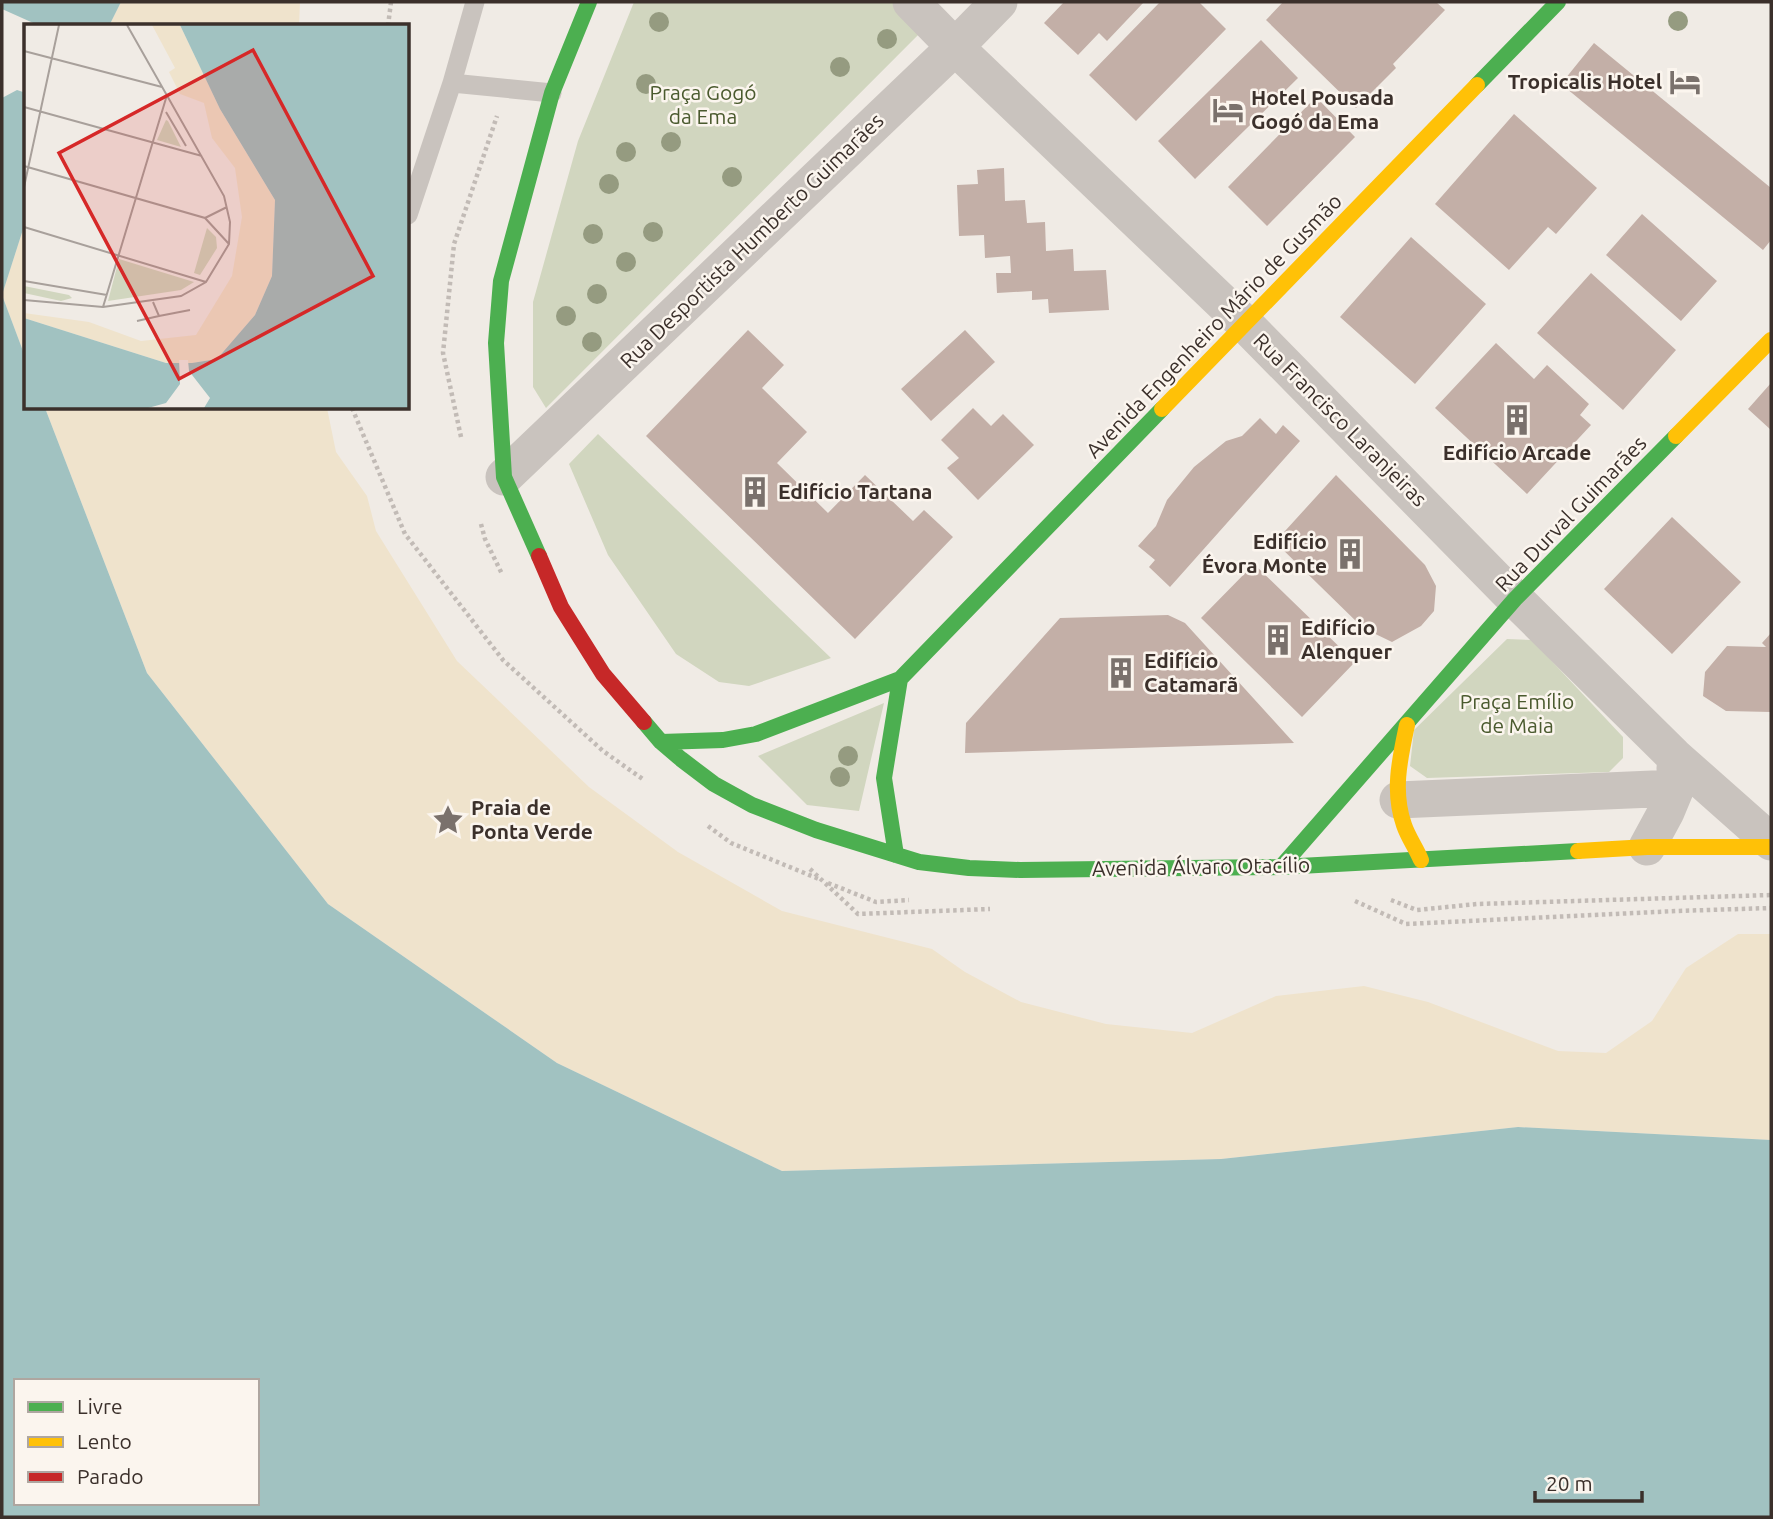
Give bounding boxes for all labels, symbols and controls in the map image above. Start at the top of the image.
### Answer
inset map [24,24,410,410]
hotel icon: Tropicalis Hotel [1668,65,1702,99]
place label: Tropicalis Hotel [1508,69,1662,93]
park label: Praça Gogó da Ema [649,80,757,128]
place label: Hotel Pousada Gogó da Ema [1251,85,1394,133]
hotel icon: Hotel Pousada Gogó da Ema [1211,93,1245,127]
street label: Rua Desportista Humberto Guimarães [615,108,888,373]
street label: Avenida Engenheiro Mário de Gusmão [1081,188,1346,462]
street label: Rua Francisco Laranjeiras [1249,328,1432,511]
building icon: Edifício Arcade [1500,403,1534,437]
street label: Rua Durval Guimarães [1490,431,1651,596]
place label: Edifício Arcade [1443,440,1591,464]
building icon: Edifício Tartana [738,475,772,509]
place label: Edifício Tartana [778,479,932,503]
place label: Edifício Évora Monte [1202,529,1327,577]
building icon: Edifício Évora Monte [1333,537,1367,571]
place label: Edifício Alenquer [1301,615,1392,663]
building icon: Edifício Alenquer [1261,623,1295,657]
place label: Edifício Catamarã [1144,648,1239,696]
building icon: Edifício Catamarã [1104,656,1138,690]
park label: Praça Emílio de Maia [1460,689,1574,737]
place label: Praia de Ponta Verde [471,795,593,843]
place icon: Praia de Ponta Verde [431,803,465,837]
street label: Avenida Álvaro Otacílio [1092,852,1310,880]
legend [14,1379,259,1505]
text: Livre [77,1394,123,1418]
text: Lento [77,1429,132,1453]
scale bar [1535,1460,1642,1504]
text: Parado [77,1464,143,1488]
text: 20 m [1546,1471,1593,1495]

